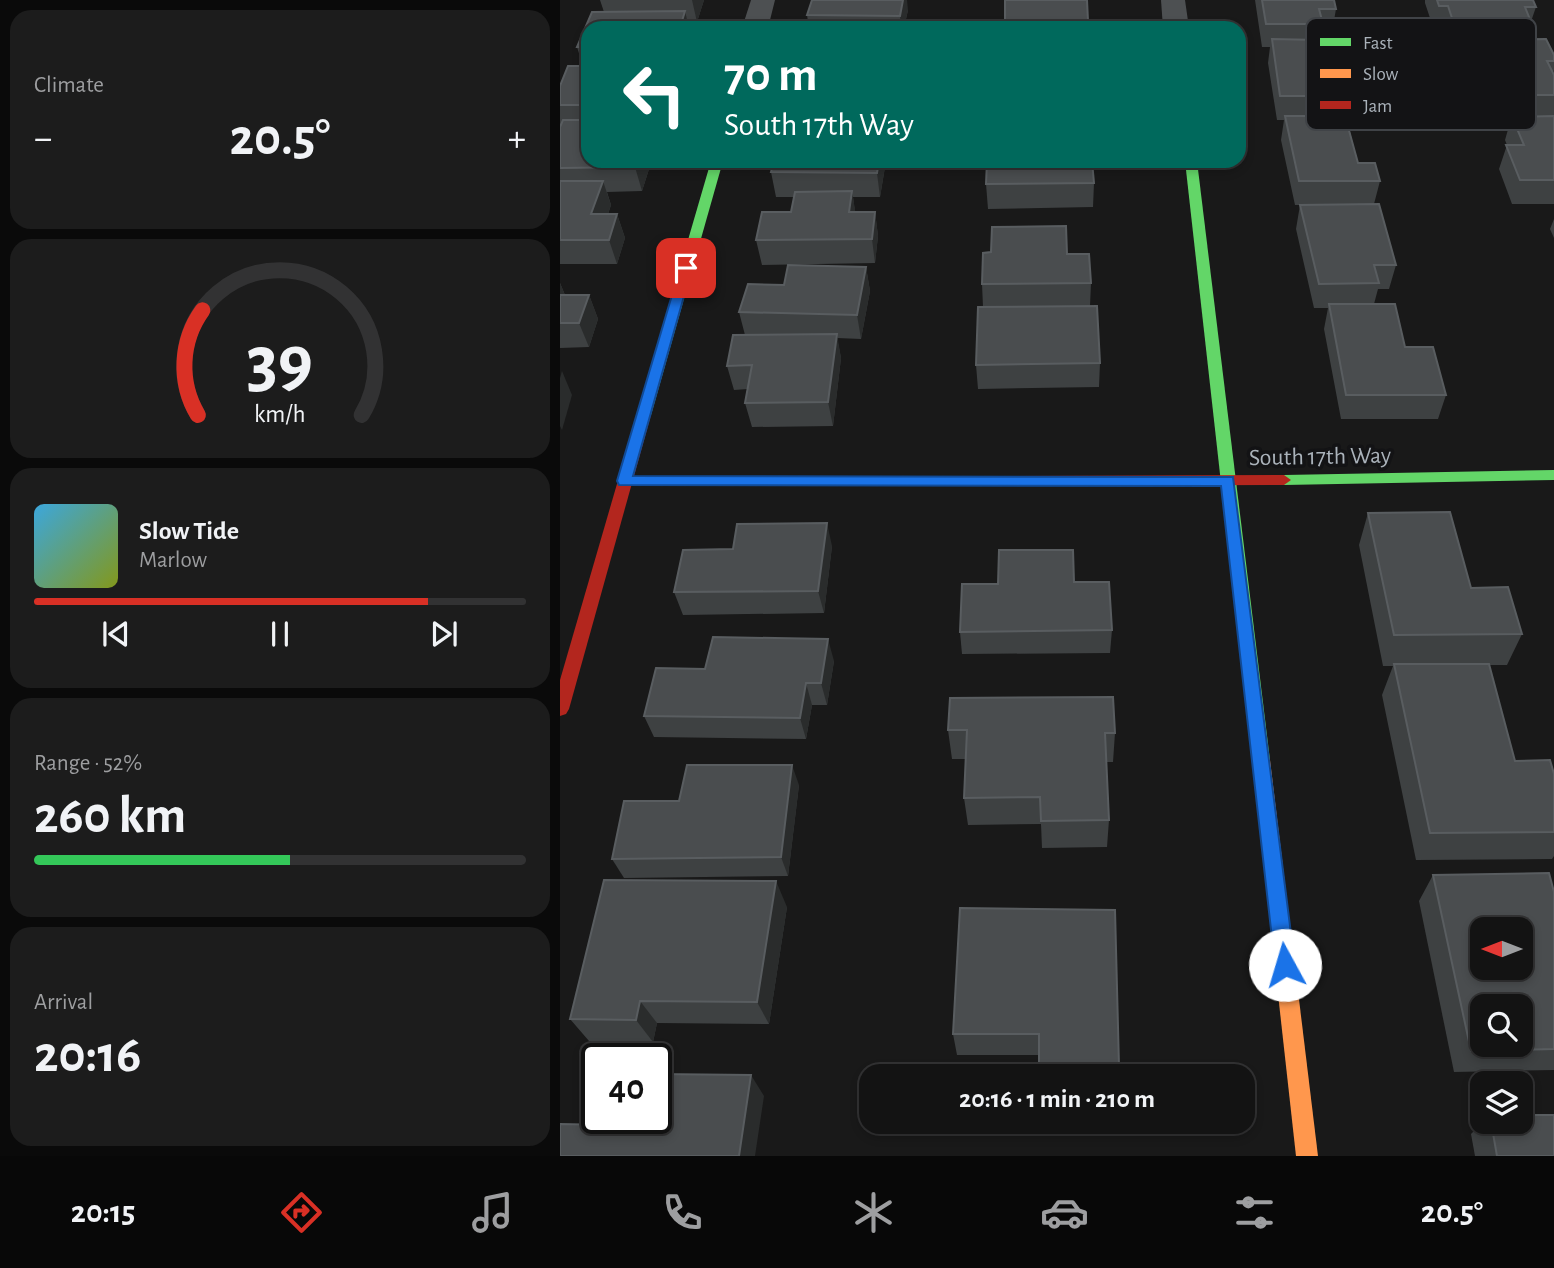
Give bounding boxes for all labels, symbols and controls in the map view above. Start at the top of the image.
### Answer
legend [1306,18,1536,130]
text: Fast [1363,34,1393,53]
icon: left [609,49,700,140]
text: 70 m [724,51,818,100]
text: Slow [1363,65,1399,84]
text: Climate [34,74,104,97]
text: Jam [1363,97,1392,116]
text: South 17th Way [724,109,914,141]
text: 20.5° [229,112,331,164]
text: − [34,120,52,158]
text: + [508,120,526,158]
pin [656,238,716,298]
icon: arrive [667,249,705,287]
text: 39 [247,327,313,400]
text: km/h [254,402,306,427]
street label: South 17th Way [1249,444,1391,470]
text: Slow Tide [139,518,239,544]
text: Marlow [139,549,207,572]
icon: previous [97,615,135,653]
icon: pause [261,615,299,653]
icon: next [425,615,463,653]
text: Range · 52% [34,752,142,775]
text: 260 km [34,790,186,842]
north arrow [1470,917,1533,980]
map controls [1470,917,1533,1134]
position arrow [1248,928,1322,1002]
text: Arrival [34,991,93,1014]
button: search [1470,994,1533,1057]
text: 20:16 [34,1029,141,1081]
speed limit sign: 40 [581,1043,672,1134]
button: layers [1470,1071,1533,1134]
text: 20:16 · 1 min · 210 m [959,1086,1155,1112]
icon: directions [277,1188,326,1237]
icon: music [468,1188,517,1237]
icon: phone [658,1188,707,1237]
icon: climate [849,1188,898,1237]
icon: car [1040,1188,1089,1237]
icon: filters [1230,1188,1279,1237]
text: 20:15 [71,1196,135,1228]
text: 20.5° [1421,1196,1483,1228]

